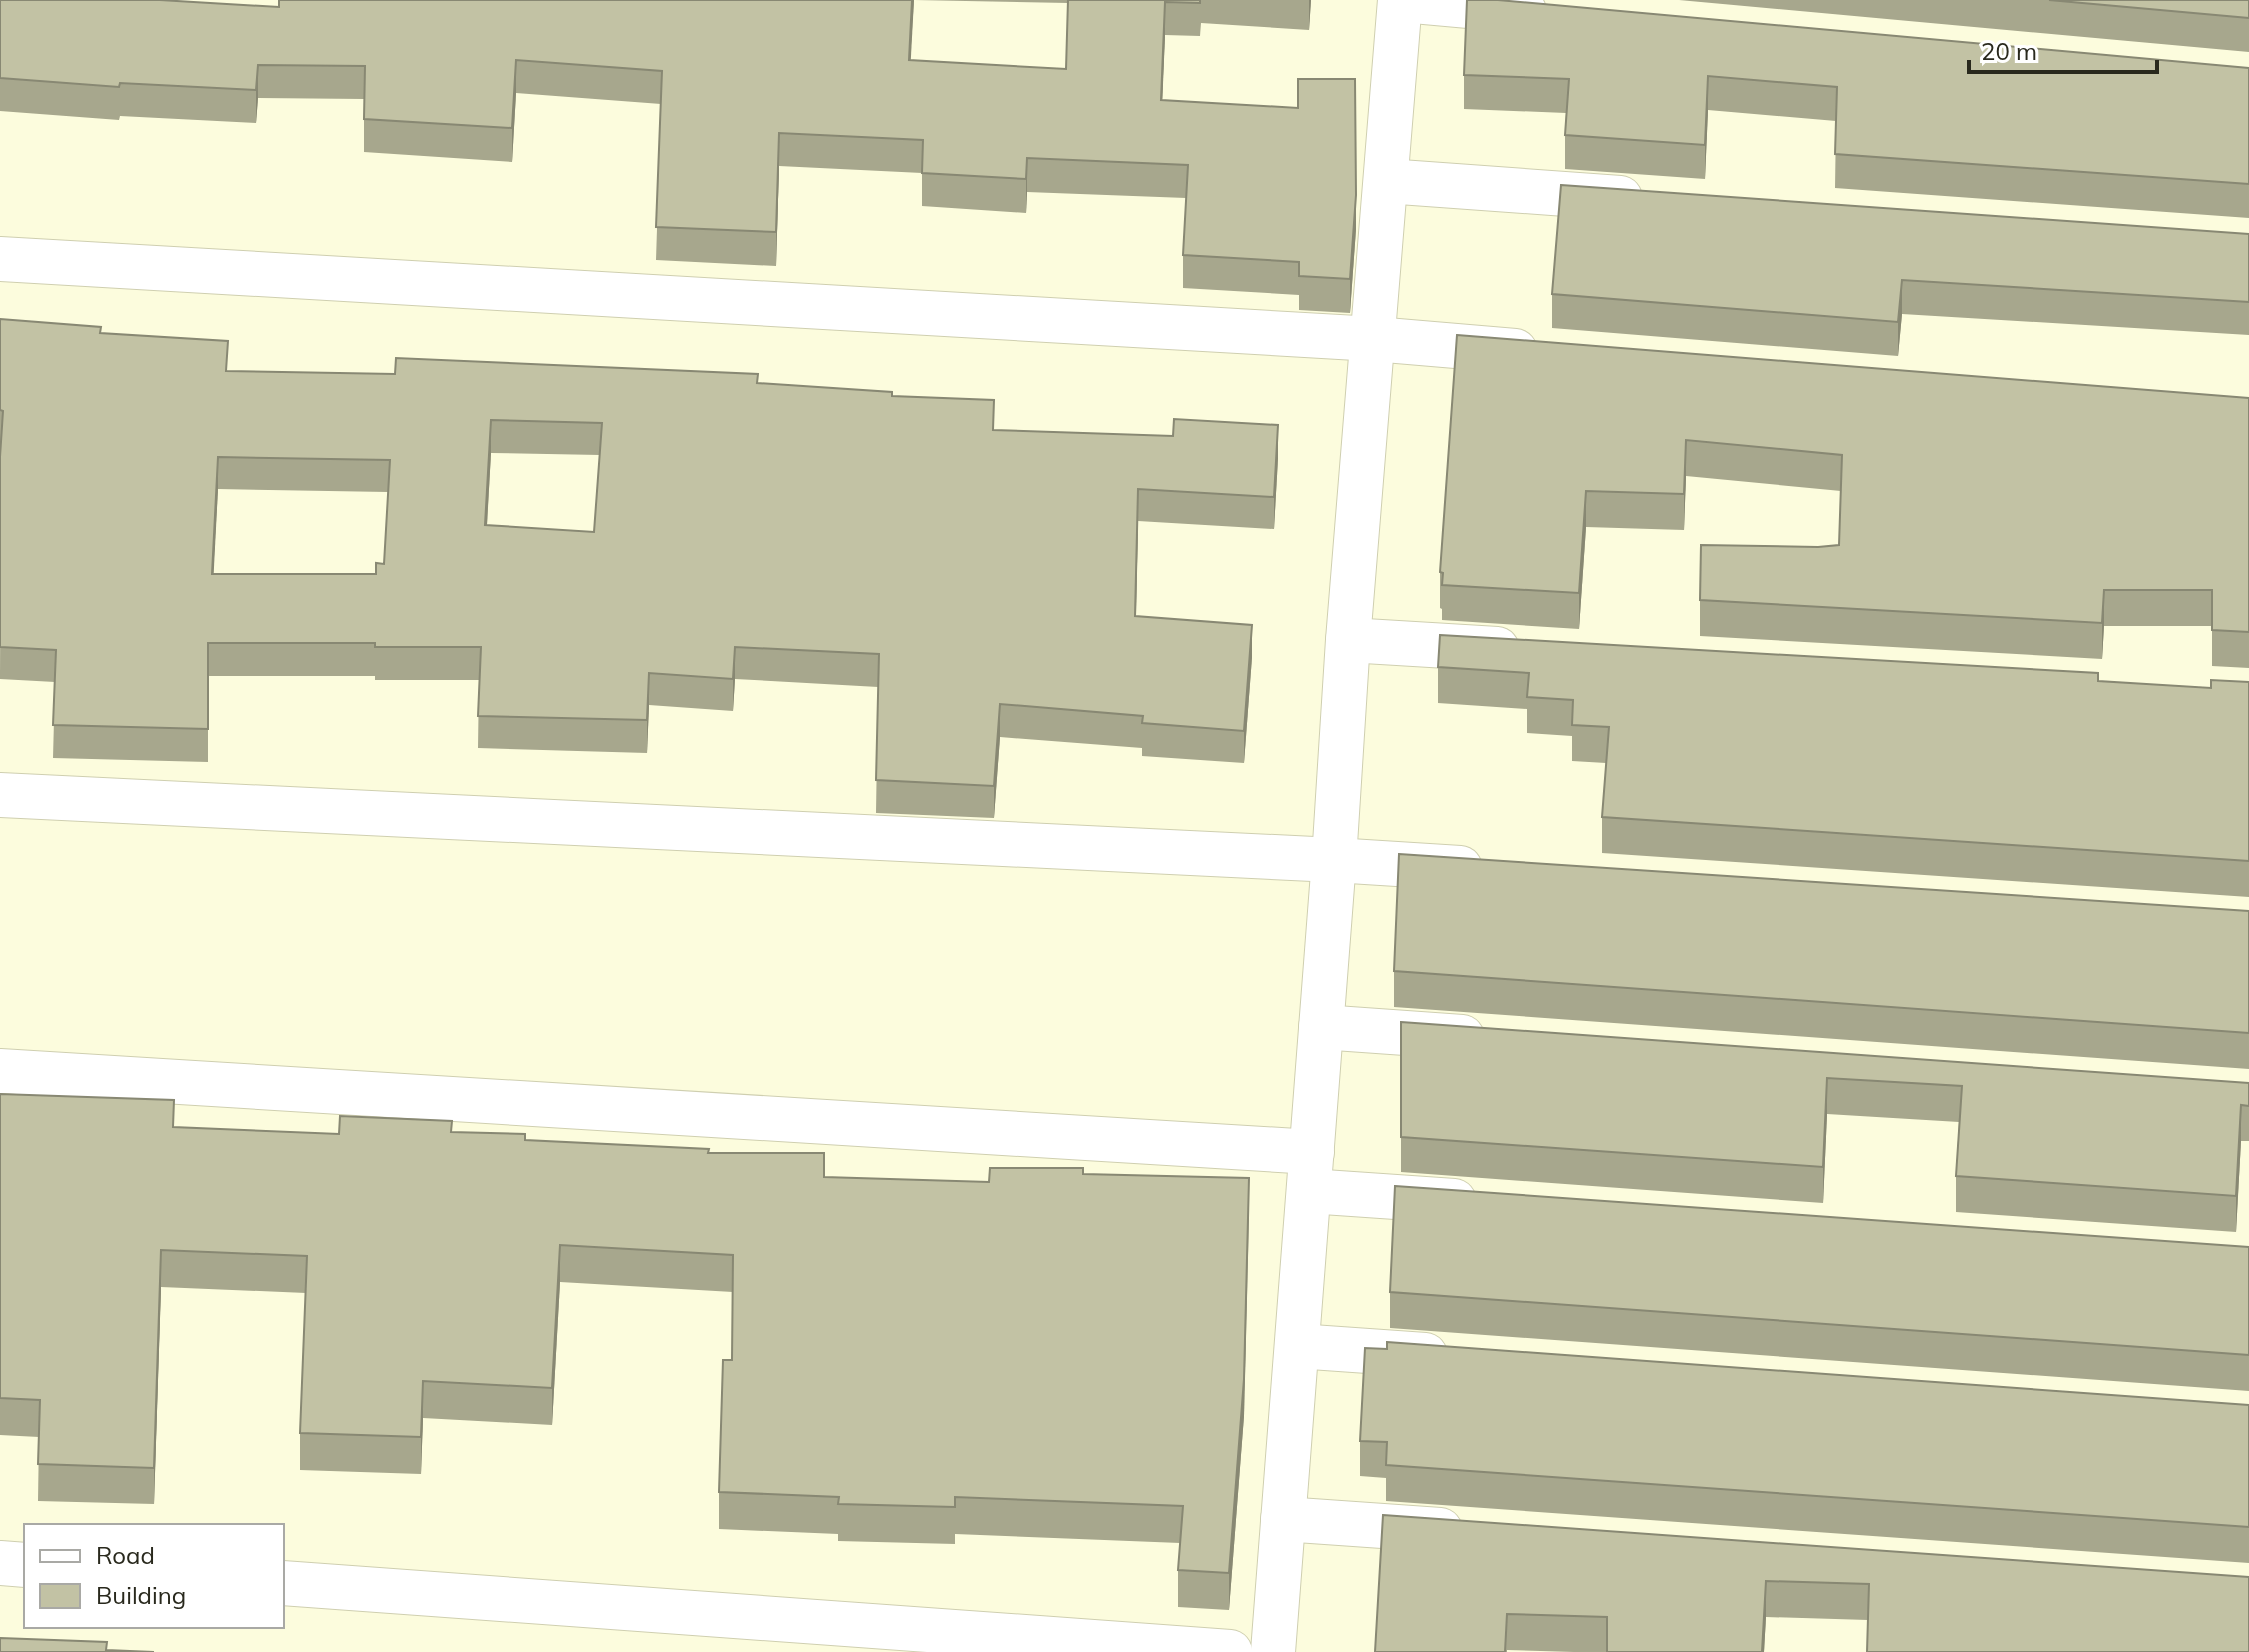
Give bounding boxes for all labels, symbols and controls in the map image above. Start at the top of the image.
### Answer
scale bar [1969,24,2157,74]
text: 20 m [1981,36,2037,66]
legend [24,1524,284,1628]
text: Road [96,1540,155,1570]
text: Building [96,1580,186,1610]

